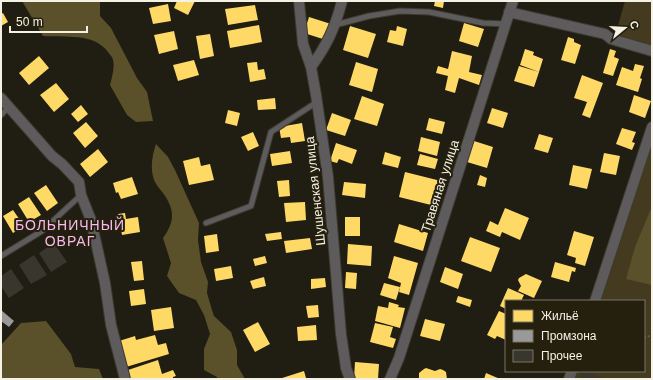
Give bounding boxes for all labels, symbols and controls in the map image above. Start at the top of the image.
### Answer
scale bar [10,8,87,34]
north arrow [605,8,645,48]
text: 50 m [16,15,43,29]
text: С [628,19,641,31]
street label: Шушенская улица [302,135,328,246]
street label: Травяная улица [418,137,462,234]
district label: БОЛЬНИЧНЫЙ ОВРАГ [15,216,125,249]
legend [505,300,645,372]
text: Жильё [541,309,579,323]
text: Промзона [541,329,597,343]
text: Прочее [541,349,583,363]

